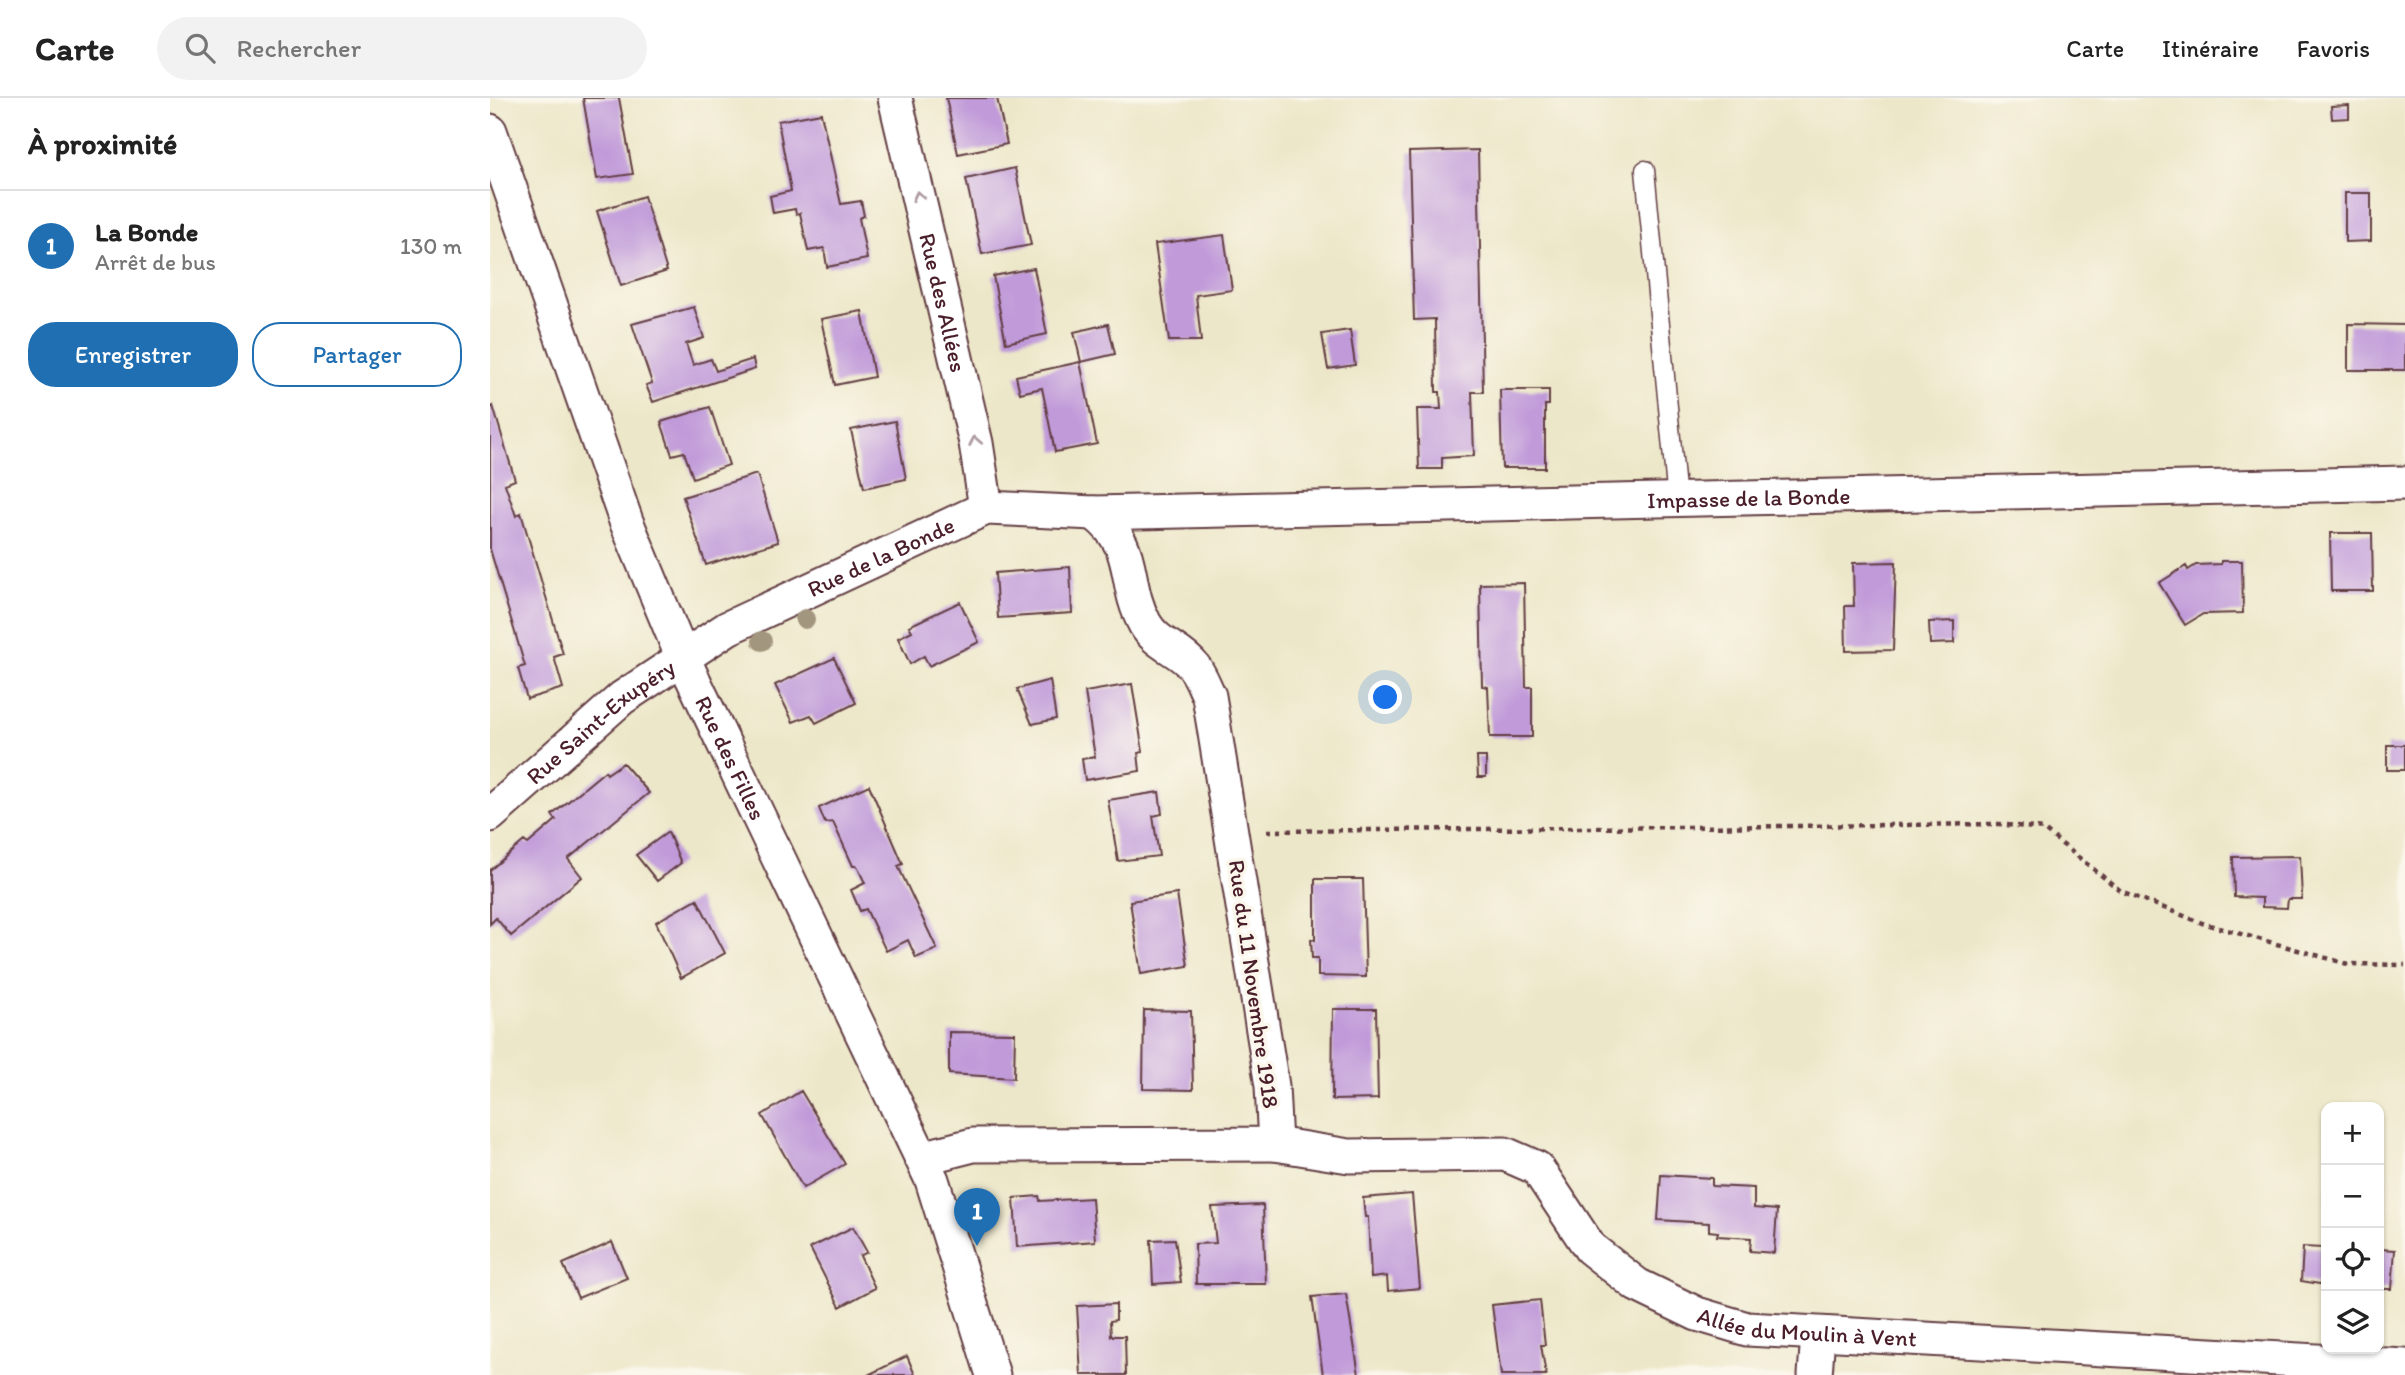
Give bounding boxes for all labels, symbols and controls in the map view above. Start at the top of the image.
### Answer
search box [157,17,647,80]
text: Carte [35,29,115,68]
icon: search [181,29,219,67]
text: Rechercher [237,32,361,64]
text: Carte [2066,34,2124,63]
text: Itinéraire [2162,34,2259,63]
text: Favoris [2297,34,2370,63]
text: À proximité [28,125,177,162]
one-way arrow [912,190,926,202]
text: La Bonde [95,216,198,248]
street label: Rue des Allées [913,230,973,375]
text: 1 [46,232,56,260]
text: 130 m [400,232,462,260]
text: Arrêt de bus [95,248,216,276]
button: Enregistrer [28,322,238,387]
button: Partager [252,322,462,387]
one-way arrow [969,435,984,447]
street label: Impasse de la Bonde [1647,482,1851,514]
street label: Rue de la Bonde [803,511,959,603]
street label: Rue Saint-Exupéry [520,653,680,790]
your location [1368,680,1402,714]
street label: Rue des Filles [689,691,772,824]
street label: Rue du 11 Novembre 1918 [1223,858,1285,1110]
map controls [2321,1102,2384,1354]
button: + [2321,1102,2384,1165]
button: − [2321,1165,2384,1228]
pin: 1 [954,1188,1000,1246]
button: locate [2321,1228,2384,1291]
button: layers [2321,1291,2384,1354]
street label: Allée du Moulin à Vent [1694,1301,1918,1353]

